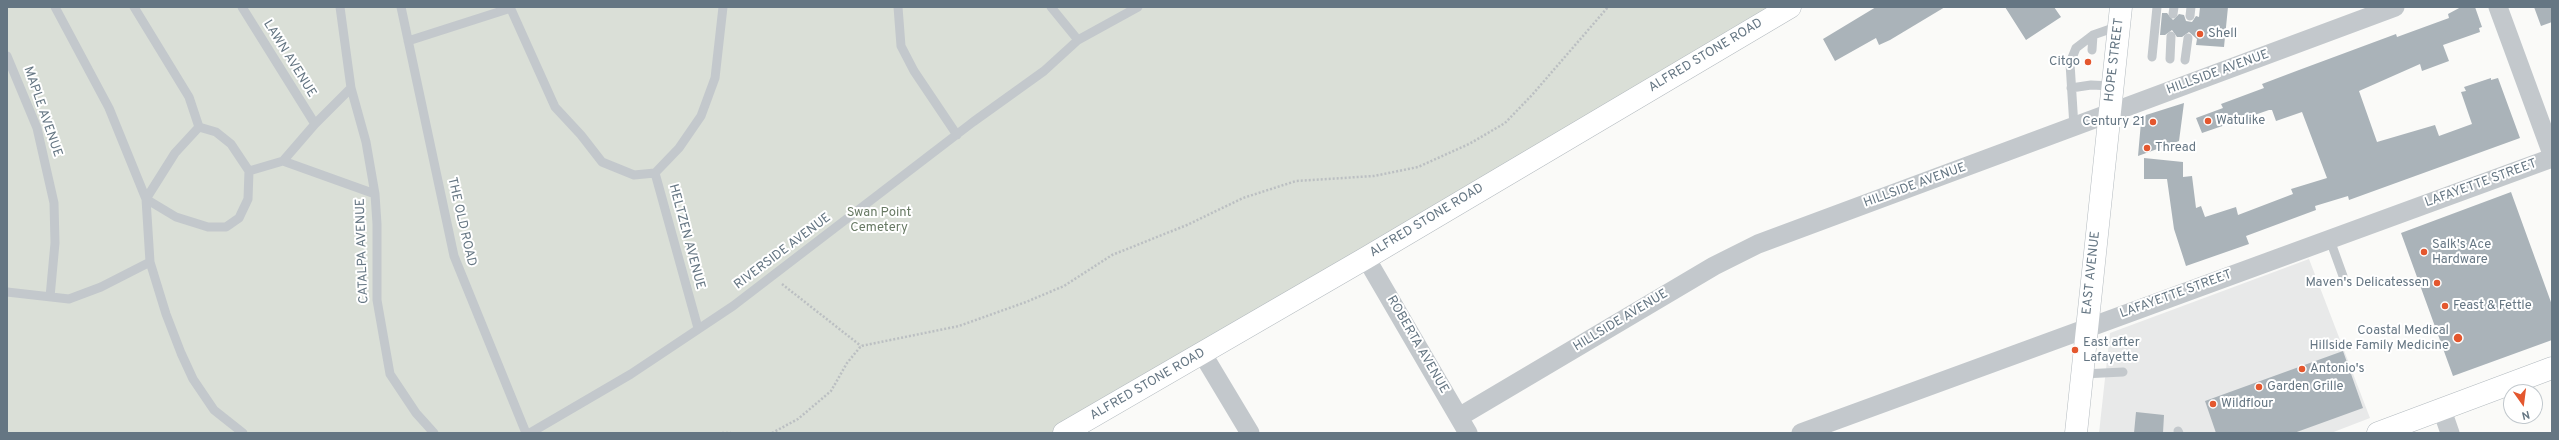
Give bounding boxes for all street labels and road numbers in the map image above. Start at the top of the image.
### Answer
street label: ALFRED STONE ROAD [1646,16,1766,96]
street label: LAWN AVENUE [259,17,319,101]
street label: HOPE STREET [2102,17,2128,103]
street label: HILLSIDE AVENUE [2165,47,2271,99]
street label: MAPLE AVENUE [19,65,65,159]
street label: LAFAYETTE STREET [2423,156,2539,212]
street label: HILLSIDE AVENUE [1862,160,1968,212]
street label: THE OLD ROAD [443,176,479,268]
street label: ALFRED STONE ROAD [1367,181,1487,261]
street label: HELTZEN AVENUE [664,183,708,291]
street label: CATALPA AVENUE [353,198,373,304]
street label: RIVERSIDE AVENUE [732,211,834,293]
street label: EAST AVENUE [2080,230,2104,316]
street label: LAFAYETTE STREET [2118,267,2234,323]
street label: HILLSIDE AVENUE [1571,287,1671,355]
street label: ROBERTA AVENUE [1383,293,1451,397]
street label: ALFRED STONE ROAD [1088,346,1208,424]

